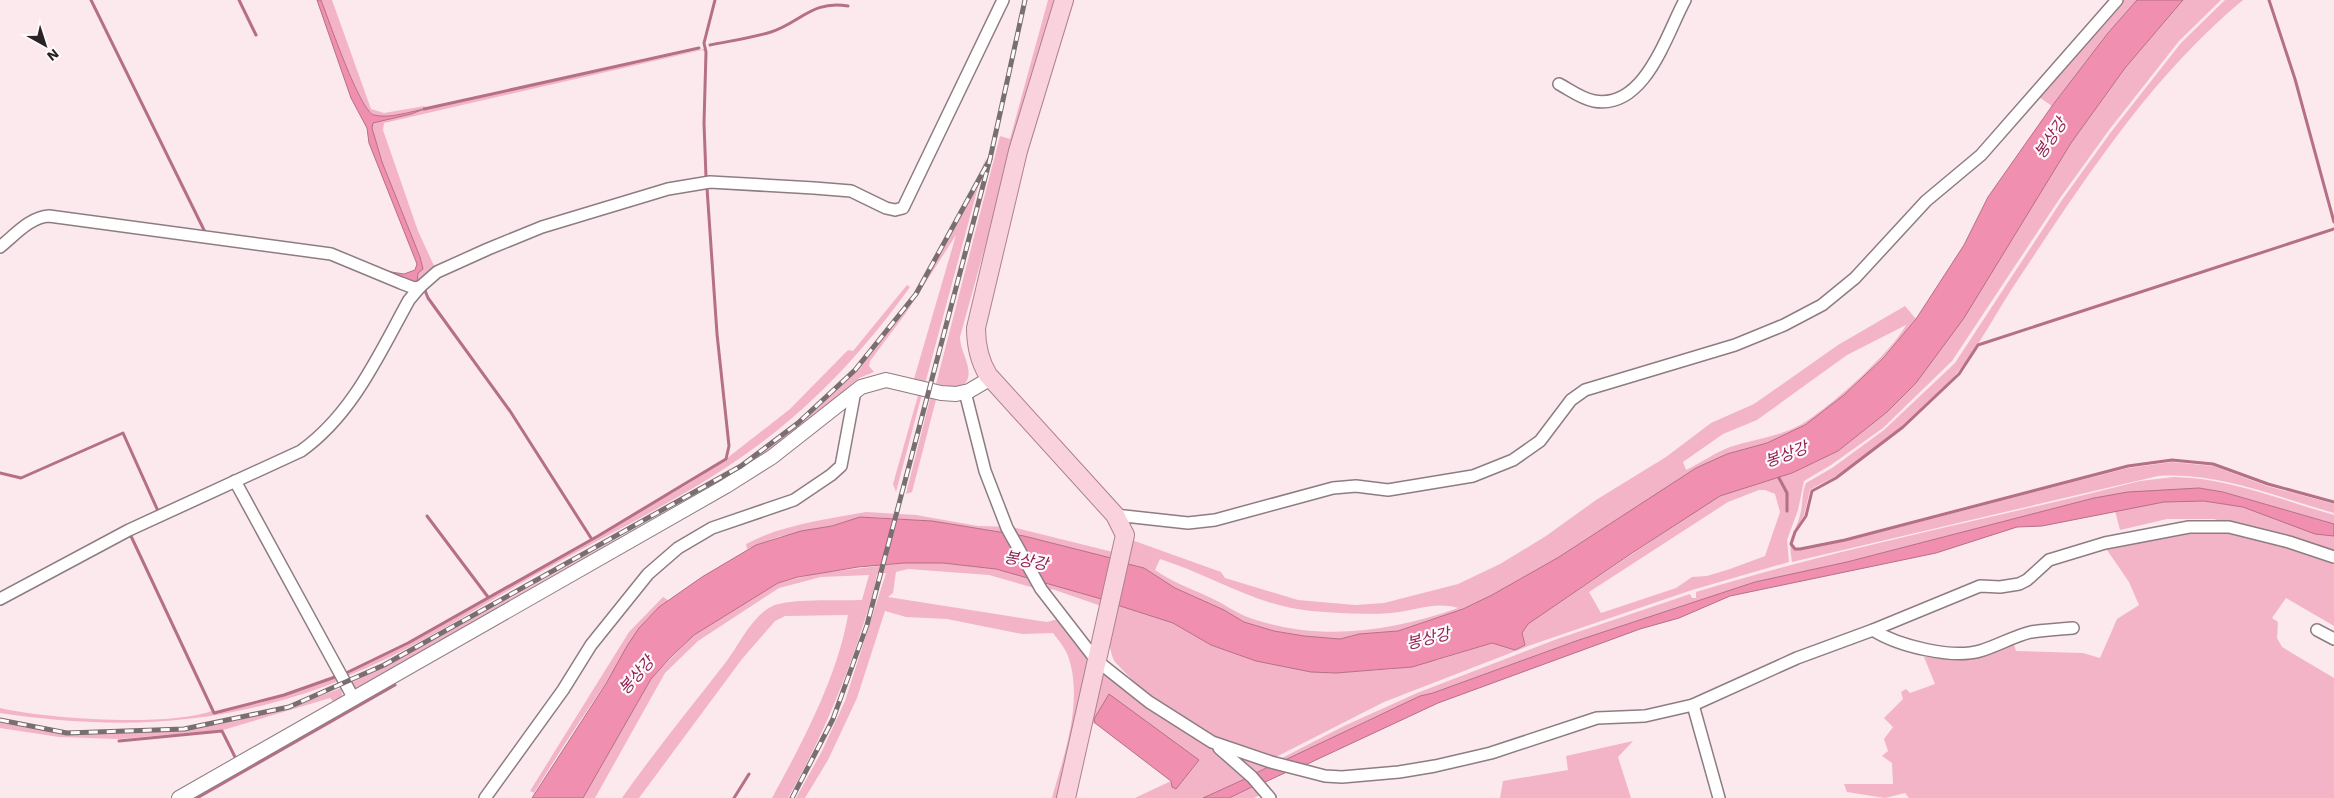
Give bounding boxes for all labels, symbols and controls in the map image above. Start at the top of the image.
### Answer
north arrow [20,20,70,70]
text: N [44,46,62,65]
water label: 봉상강 [2030,113,2072,162]
water label: 봉상강 [1762,437,1812,471]
water label: 봉상강 [1003,547,1052,574]
water label: 봉상강 [1404,623,1454,653]
water label: 봉상강 [615,651,660,698]

